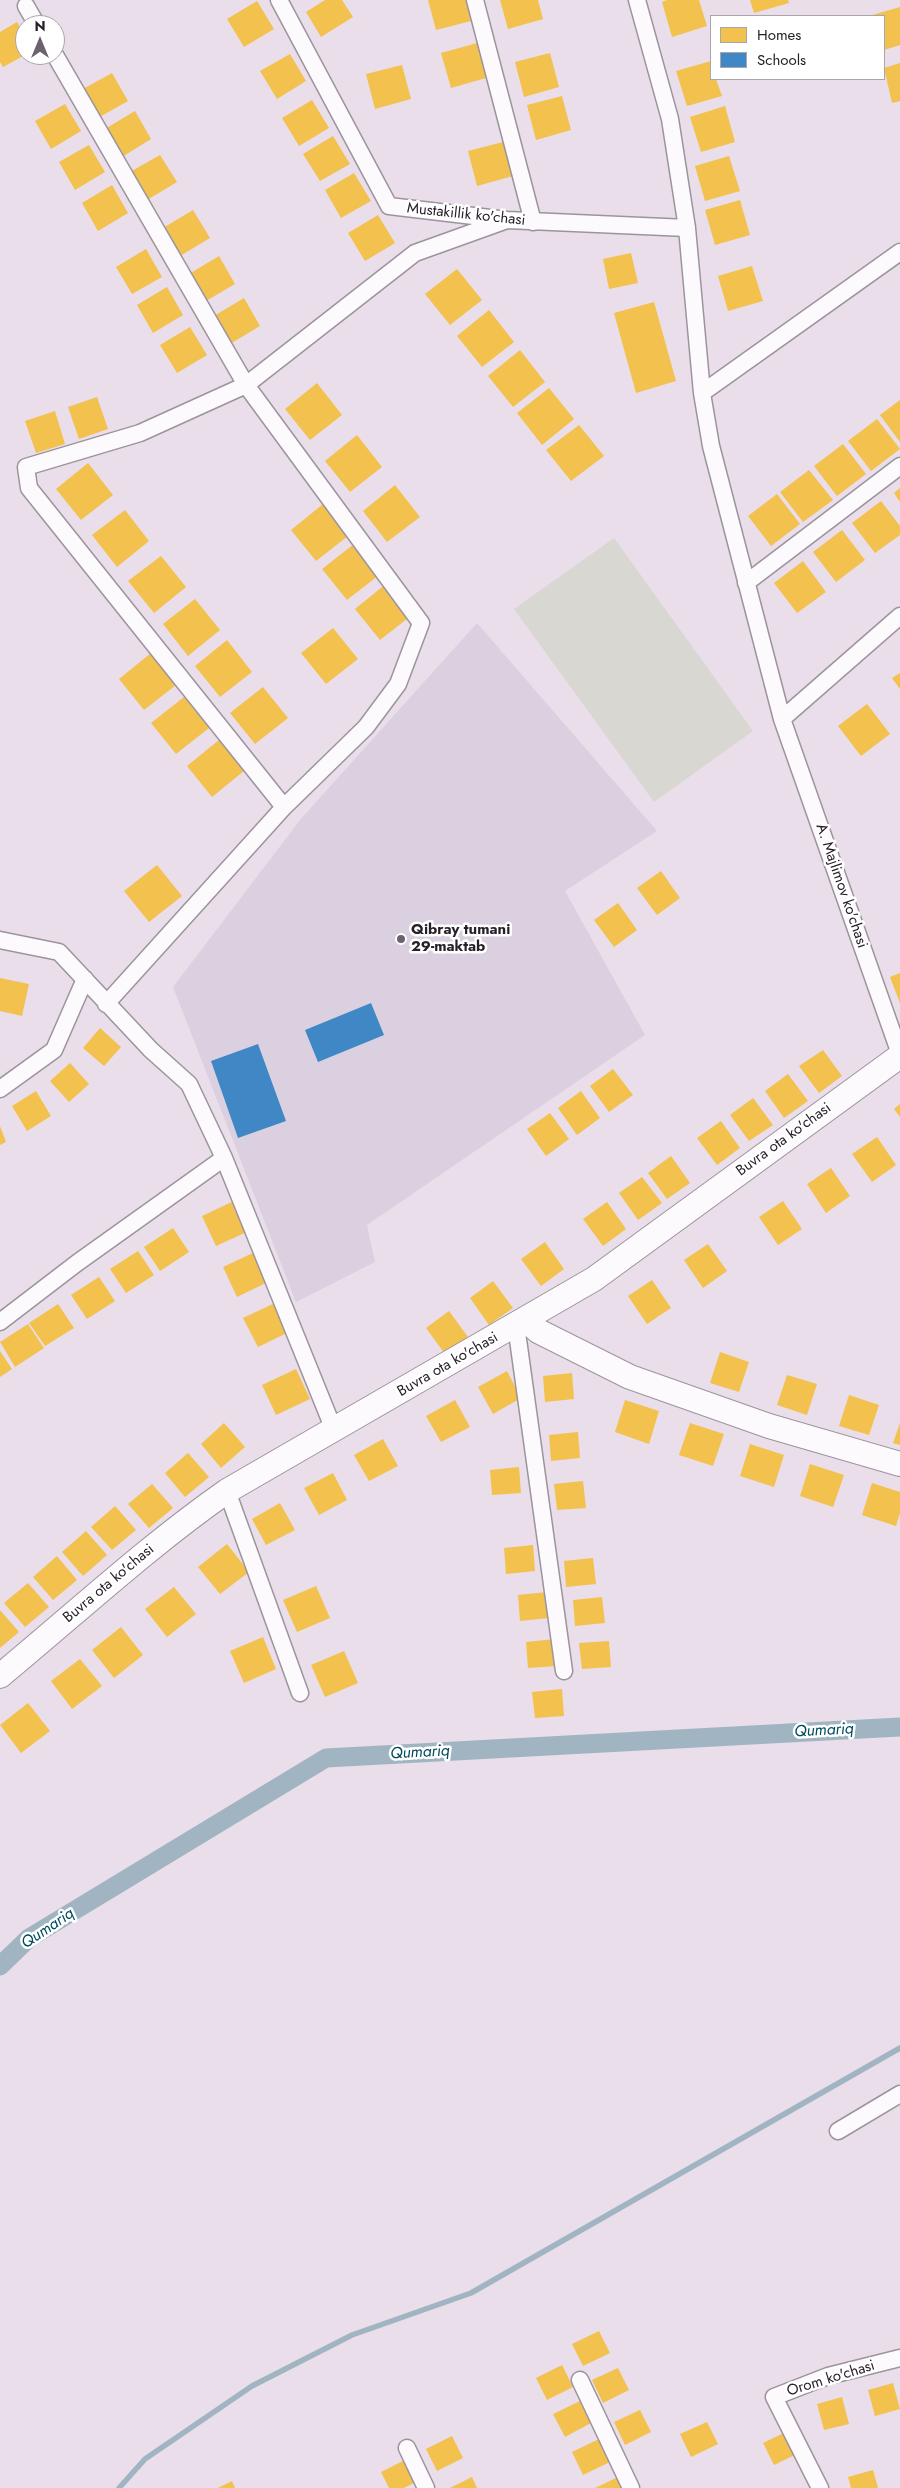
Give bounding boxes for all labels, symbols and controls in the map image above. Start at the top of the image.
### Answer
north arrow [15,15,65,65]
legend [710,15,885,80]
text: N [34,16,46,36]
text: Homes [757,24,801,46]
text: Schools [757,49,806,71]
street label: Mustakillik ko'chasi [406,200,526,230]
street label: A. Majlimov ko'chasi [811,821,871,951]
place label: Qibray tumani 29-maktab [411,921,510,956]
marker: Qibray tumani 29-maktab [395,933,407,945]
street label: Buvra ota ko'chasi [733,1099,835,1181]
street label: Buvra ota ko'chasi [395,1329,501,1401]
street label: Buvra ota ko'chasi [60,1541,158,1627]
water label: Qumariq [794,1720,854,1742]
water label: Qumariq [390,1742,450,1764]
water label: Qumariq [18,1904,78,1954]
street label: Orom ko'chasi [785,2357,877,2401]

